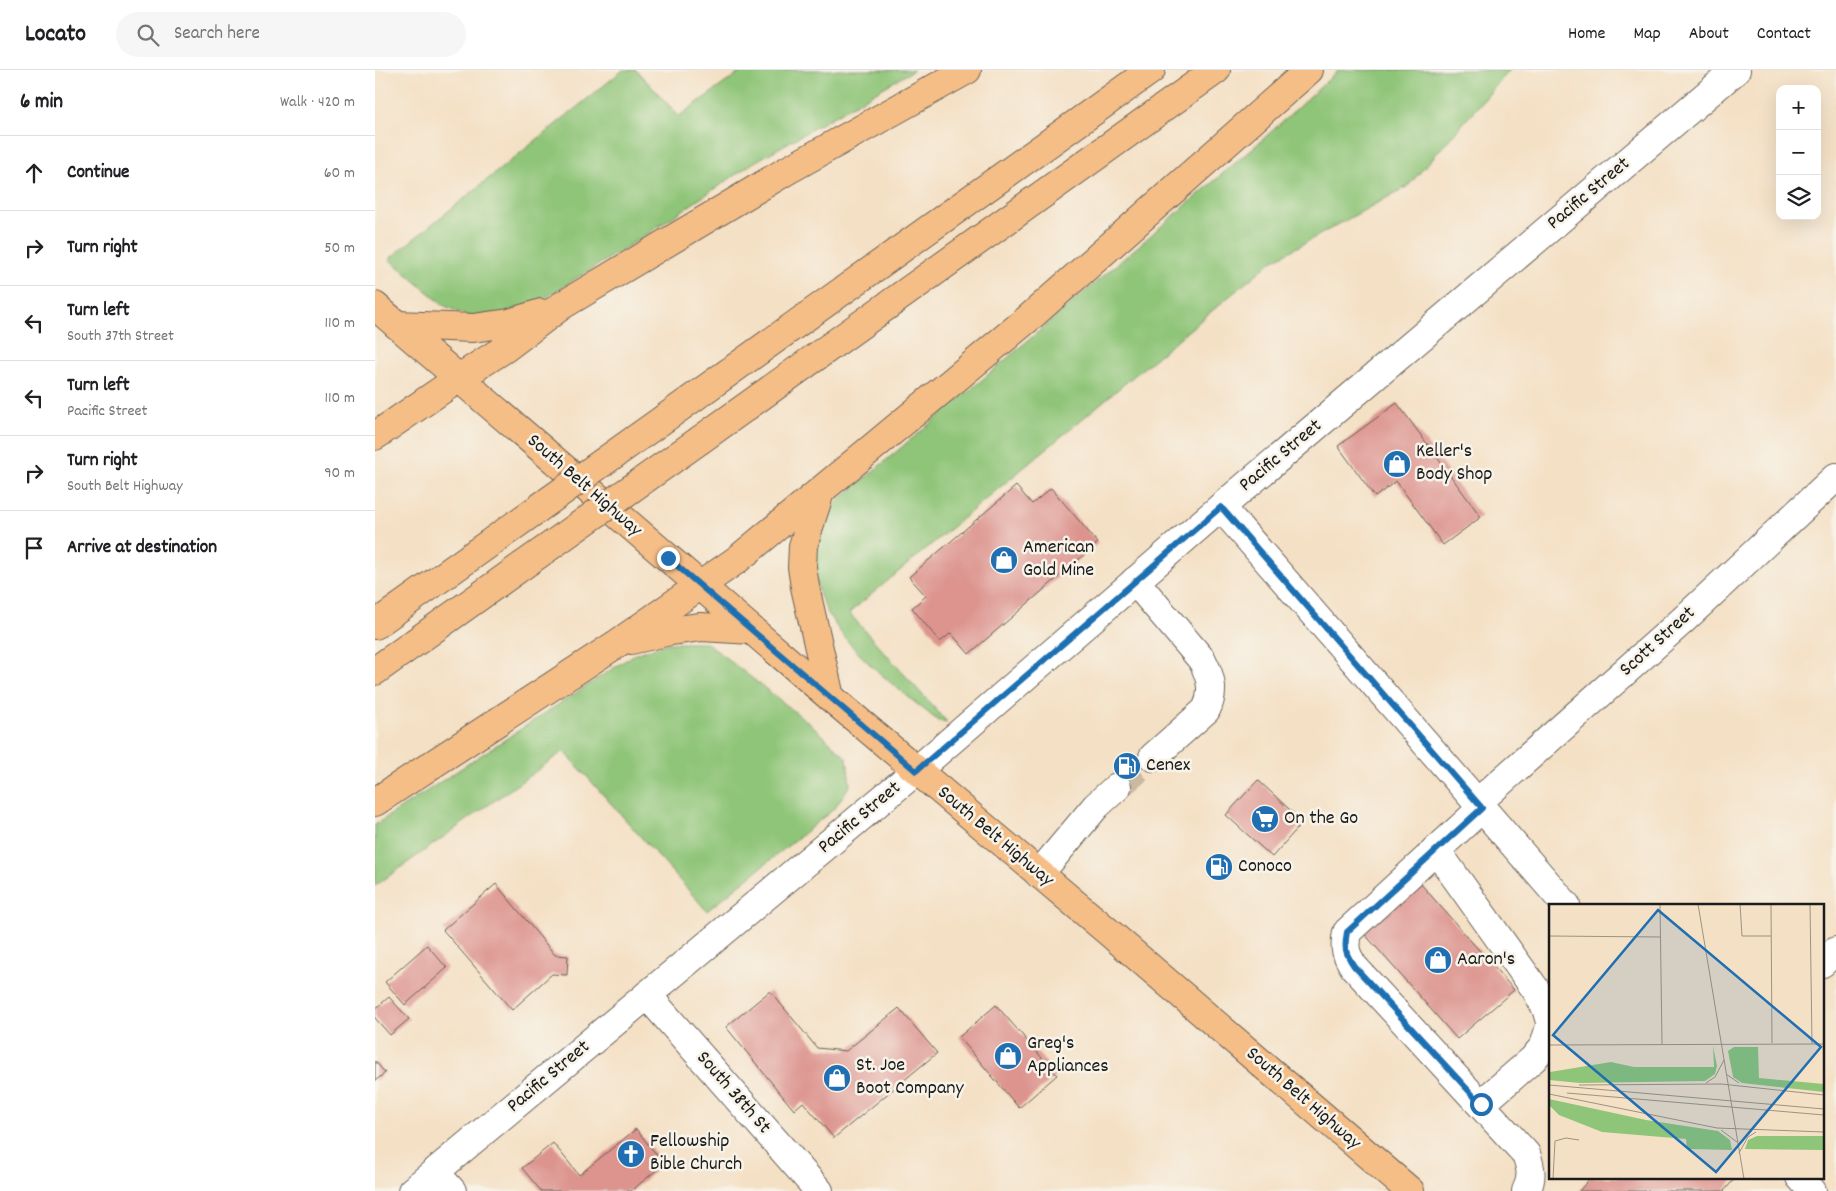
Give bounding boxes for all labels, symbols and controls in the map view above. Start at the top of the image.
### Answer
search box [116,12,466,57]
text: Locato [25,18,86,52]
icon: search [134,21,162,49]
text: Search here [174,21,260,48]
text: Home [1568,22,1605,47]
text: Map [1633,22,1661,47]
text: About [1689,22,1729,47]
text: Contact [1757,22,1811,47]
map controls [1776,85,1821,220]
button: + [1776,85,1821,130]
text: 6 min [20,88,63,118]
text: Walk · 420 m [280,91,355,114]
button: − [1776,130,1821,175]
street label: Pacific Street [1541,151,1637,237]
icon: ahead [20,159,48,187]
text: Continue [67,160,129,187]
text: 60 m [324,162,355,185]
button: layers [1776,175,1821,220]
icon: right [20,234,48,262]
text: Turn right [67,235,138,262]
text: 50 m [324,237,355,260]
text: Turn left [67,298,130,325]
icon: left [20,309,48,337]
text: 110 m [325,312,355,335]
text: South 37th Street [67,325,174,348]
text: Turn left [67,373,130,400]
icon: left [20,384,48,412]
text: 110 m [325,387,355,410]
text: Pacific Street [67,400,148,423]
street label: Pacific Street [1233,413,1329,499]
street label: South Belt Highway [520,428,648,545]
place label: Keller's Body Shop [1416,438,1493,489]
text: Turn right [67,448,138,475]
shop icon: Keller's Body Shop [1382,449,1412,479]
icon: right [20,459,48,487]
text: 90 m [324,462,355,485]
text: South Belt Highway [67,475,183,498]
icon: arrive [20,534,48,562]
place label: American Gold Mine [1023,534,1094,585]
text: Arrive at destination [67,535,217,562]
shop icon: American Gold Mine [989,545,1019,575]
route end [657,547,680,570]
street label: Scott Street [1614,600,1702,684]
fuel station icon: Cenex [1112,751,1142,781]
place label: Cenex [1146,752,1191,780]
street label: Pacific Street [812,775,908,861]
street label: South Belt Highway [931,780,1060,895]
supermarket icon: On the Go [1250,804,1280,834]
place label: On the Go [1284,805,1358,833]
fuel station icon: Conoco [1204,852,1234,882]
place label: Conoco [1238,853,1292,881]
inset map [1549,904,1823,1178]
shop icon: Aaron's [1423,945,1453,975]
place label: Aaron's [1457,946,1515,974]
place label: Greg's Appliances [1027,1030,1109,1081]
street label: Pacific Street [501,1034,597,1120]
shop icon: Greg's Appliances [993,1041,1023,1071]
street label: South Belt Highway [1239,1041,1367,1158]
street label: South 38th St [689,1045,777,1141]
place label: St. Joe Boot Company [856,1052,965,1103]
shop icon: St. Joe Boot Company [822,1063,852,1093]
route start [1470,1093,1493,1116]
place label: Fellowship Bible Church [650,1128,742,1179]
church icon: Fellowship Bible Church [616,1139,646,1169]

